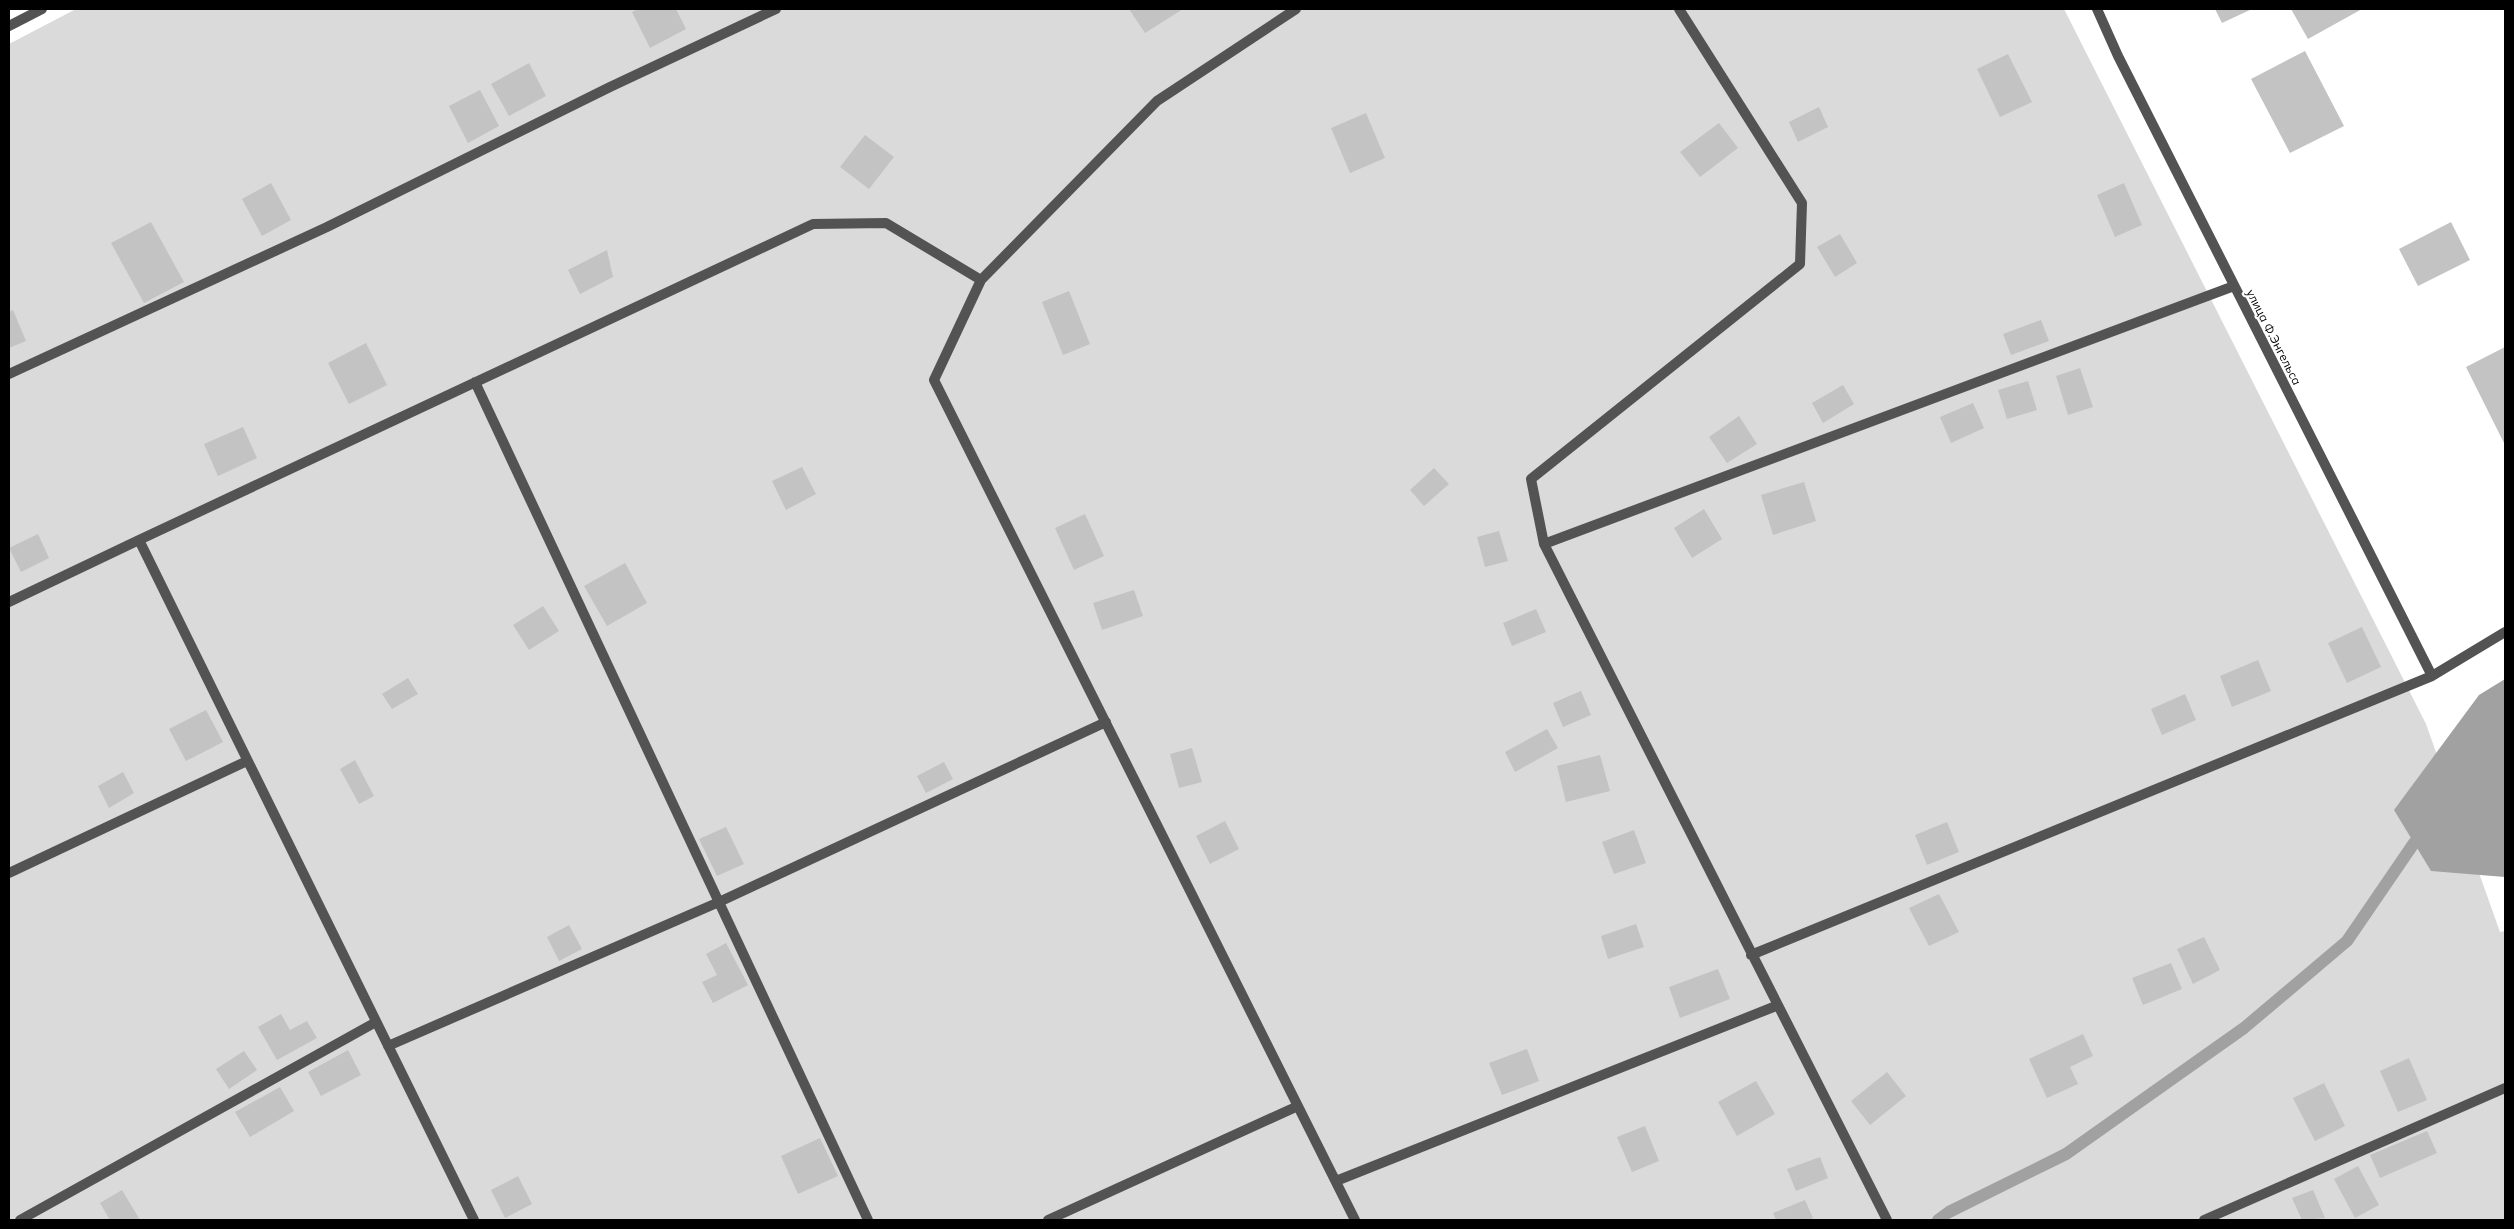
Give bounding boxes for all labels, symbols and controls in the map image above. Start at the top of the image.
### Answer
street label: улица Ф.Энгельса [2243,286,2305,388]

